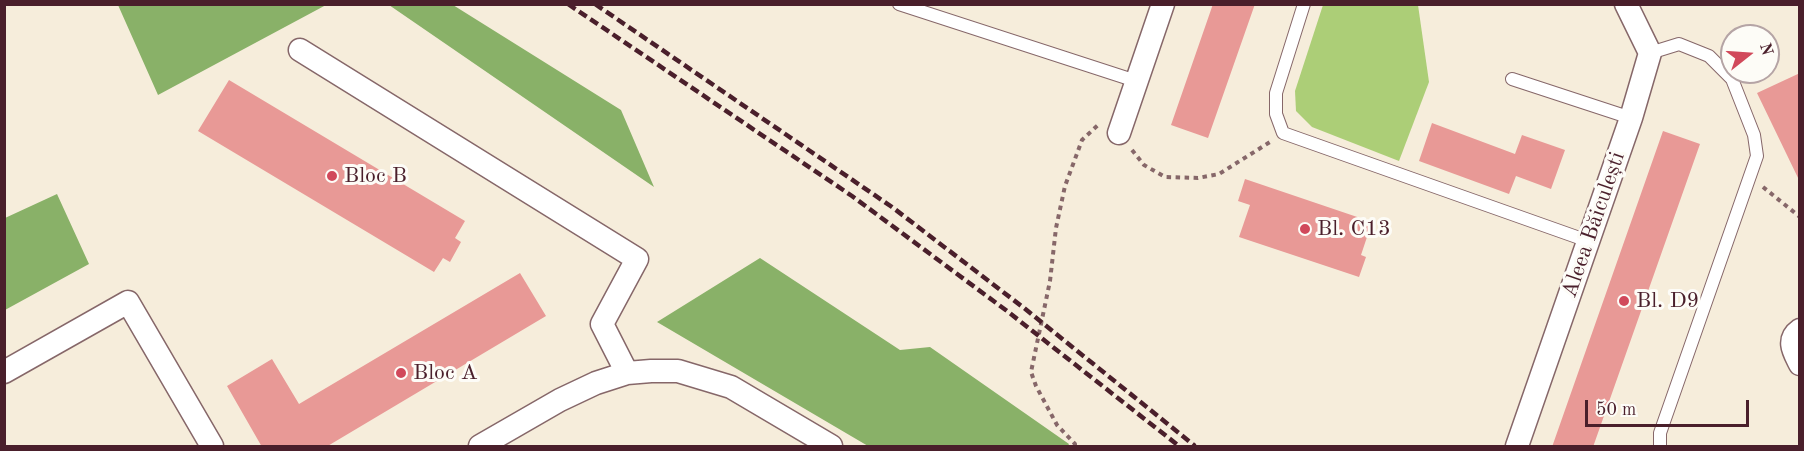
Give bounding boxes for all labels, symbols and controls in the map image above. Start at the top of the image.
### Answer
north arrow [1720,24,1780,84]
text: N [1756,41,1775,58]
street label: Aleea Băiculești [1557,149,1631,301]
place label: Bloc B [344,163,407,189]
marker: Bloc B [325,169,339,183]
place label: Bl. C13 [1317,216,1391,242]
marker: Bl. C13 [1298,222,1312,236]
place label: Bl. D9 [1636,288,1699,314]
marker: Bl. D9 [1617,294,1631,308]
place label: Bloc A [413,360,478,386]
marker: Bloc A [394,366,408,380]
scale bar [1588,388,1752,426]
text: 50 m [1596,401,1636,419]

